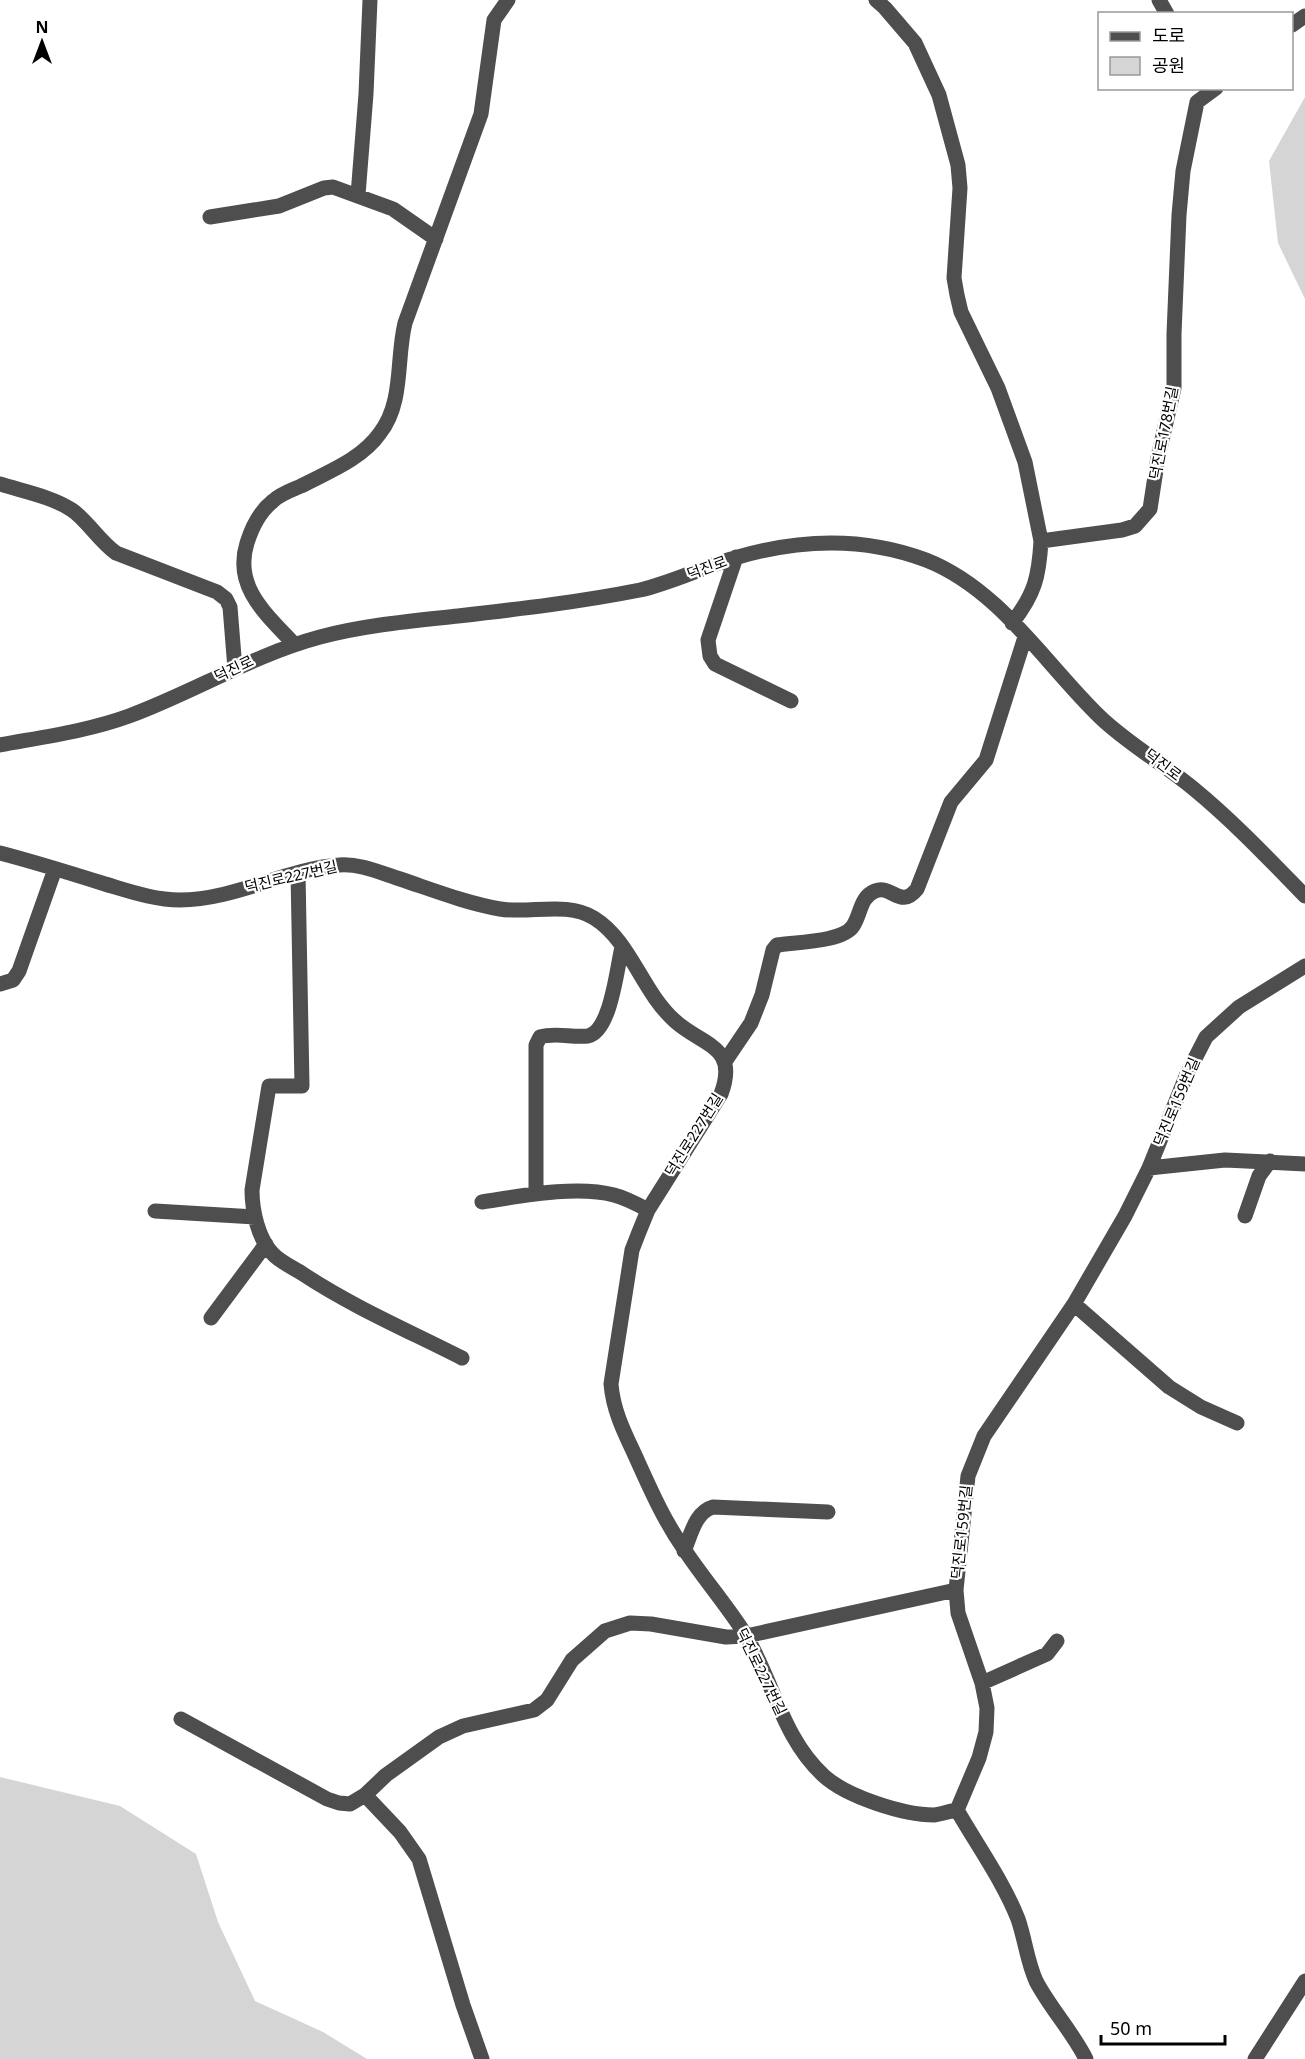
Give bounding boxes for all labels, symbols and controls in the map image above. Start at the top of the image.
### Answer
north arrow [12,12,72,72]
legend [1098,12,1293,90]
text: N [35,16,49,38]
text: 도로 [1152,23,1185,47]
text: 공원 [1152,53,1185,77]
street label: 덕진로178번길 [1144,384,1182,481]
street label: 덕진로 [684,551,730,584]
street label: 덕진로 [211,650,257,686]
street label: 덕진로 [1141,744,1186,785]
street label: 덕진로227번길 [242,856,339,896]
street label: 덕진로159번길 [1148,1054,1204,1149]
street label: 덕진로227번길 [660,1089,727,1180]
street label: 덕진로159번길 [946,1484,976,1580]
street label: 덕진로227번길 [732,1625,792,1719]
scale bar [1101,2008,1226,2046]
text: 50 m [1110,2016,1152,2040]

